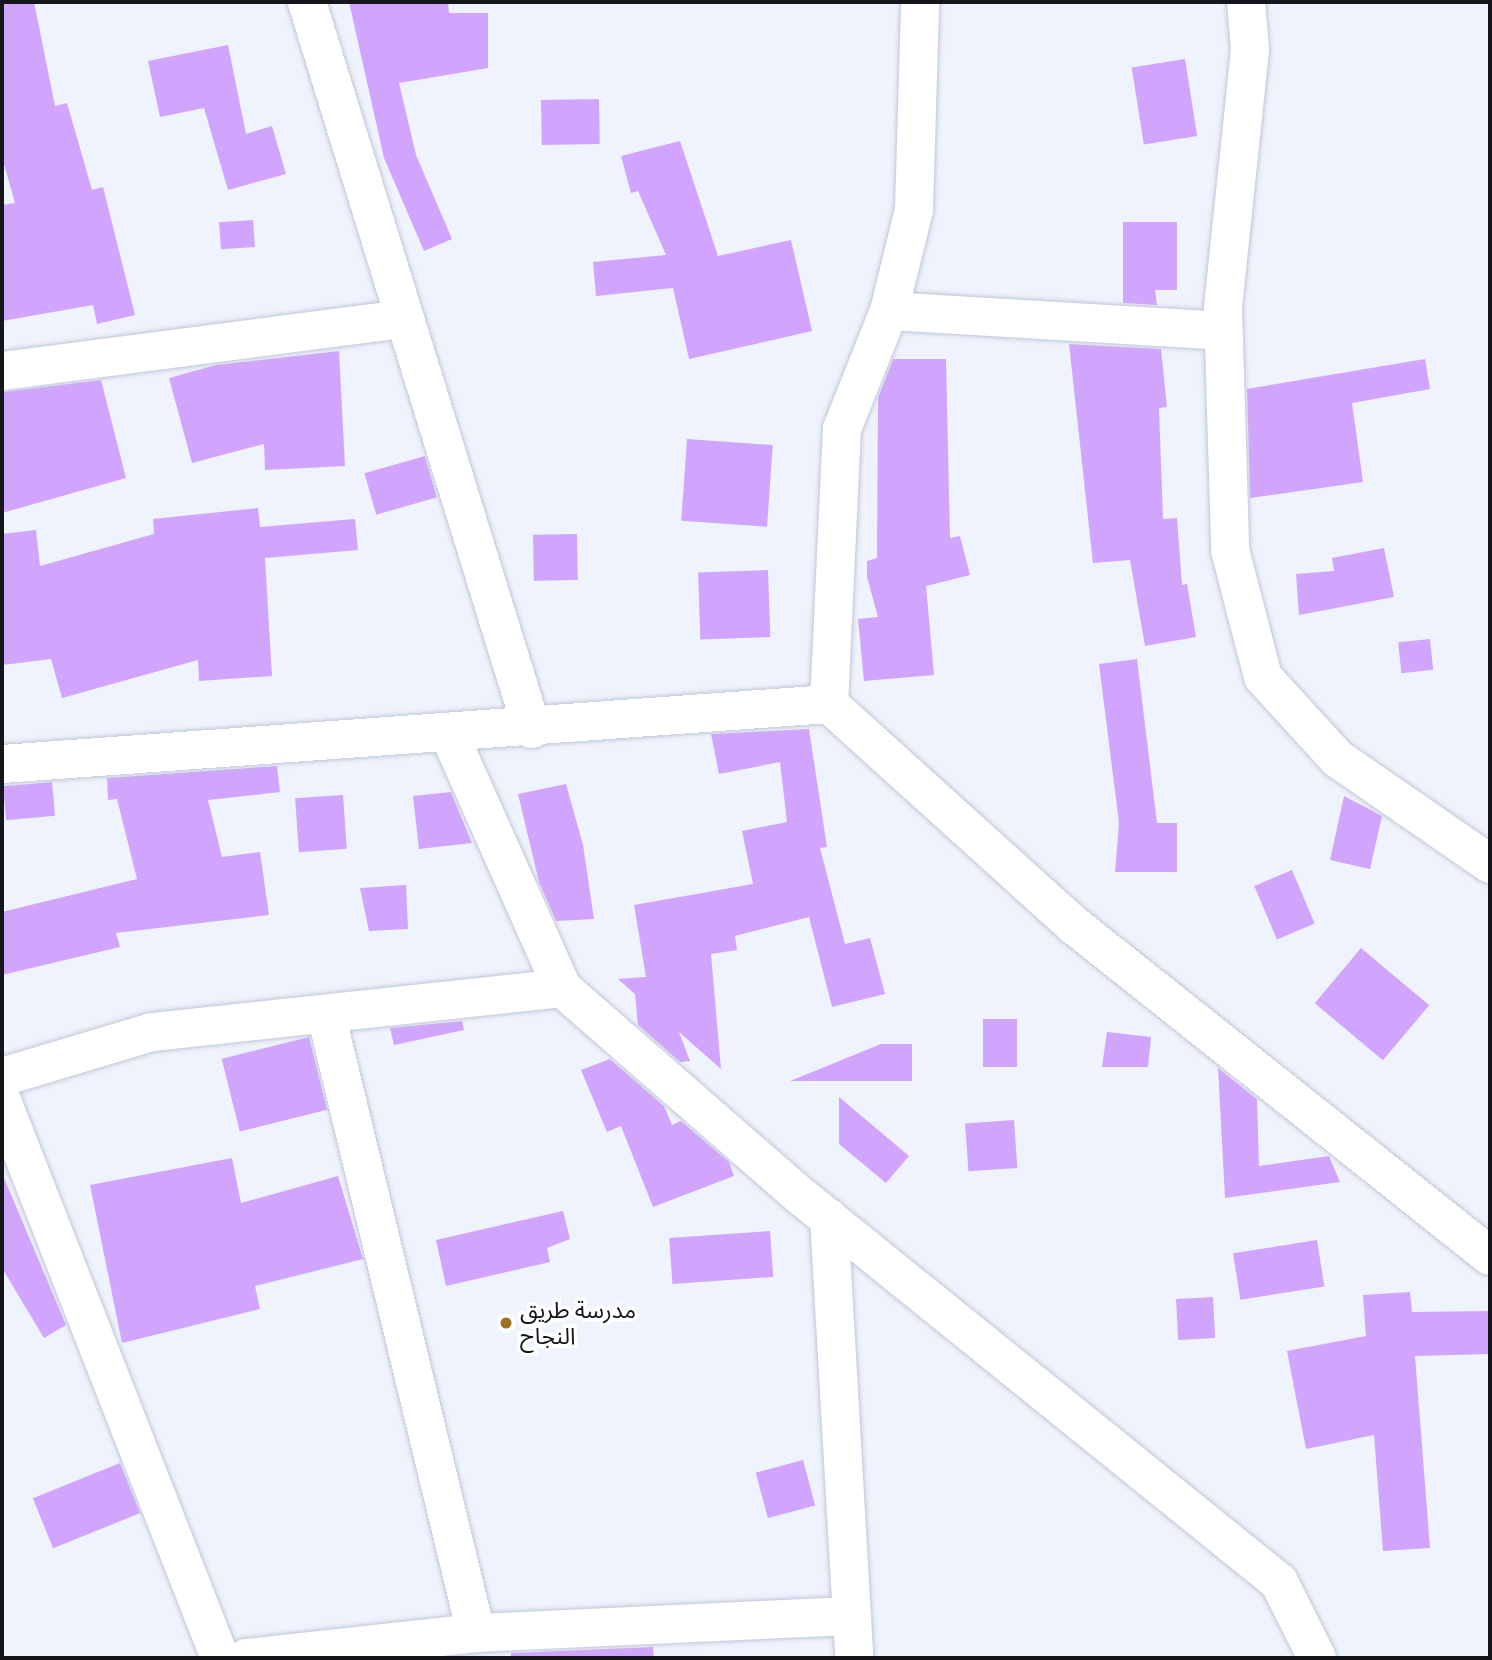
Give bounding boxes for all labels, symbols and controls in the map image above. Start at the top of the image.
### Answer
place label: مدرسة طريق النجاح [520,1296,636,1350]
marker: مدرسة طريق النجاح [498,1315,514,1331]

